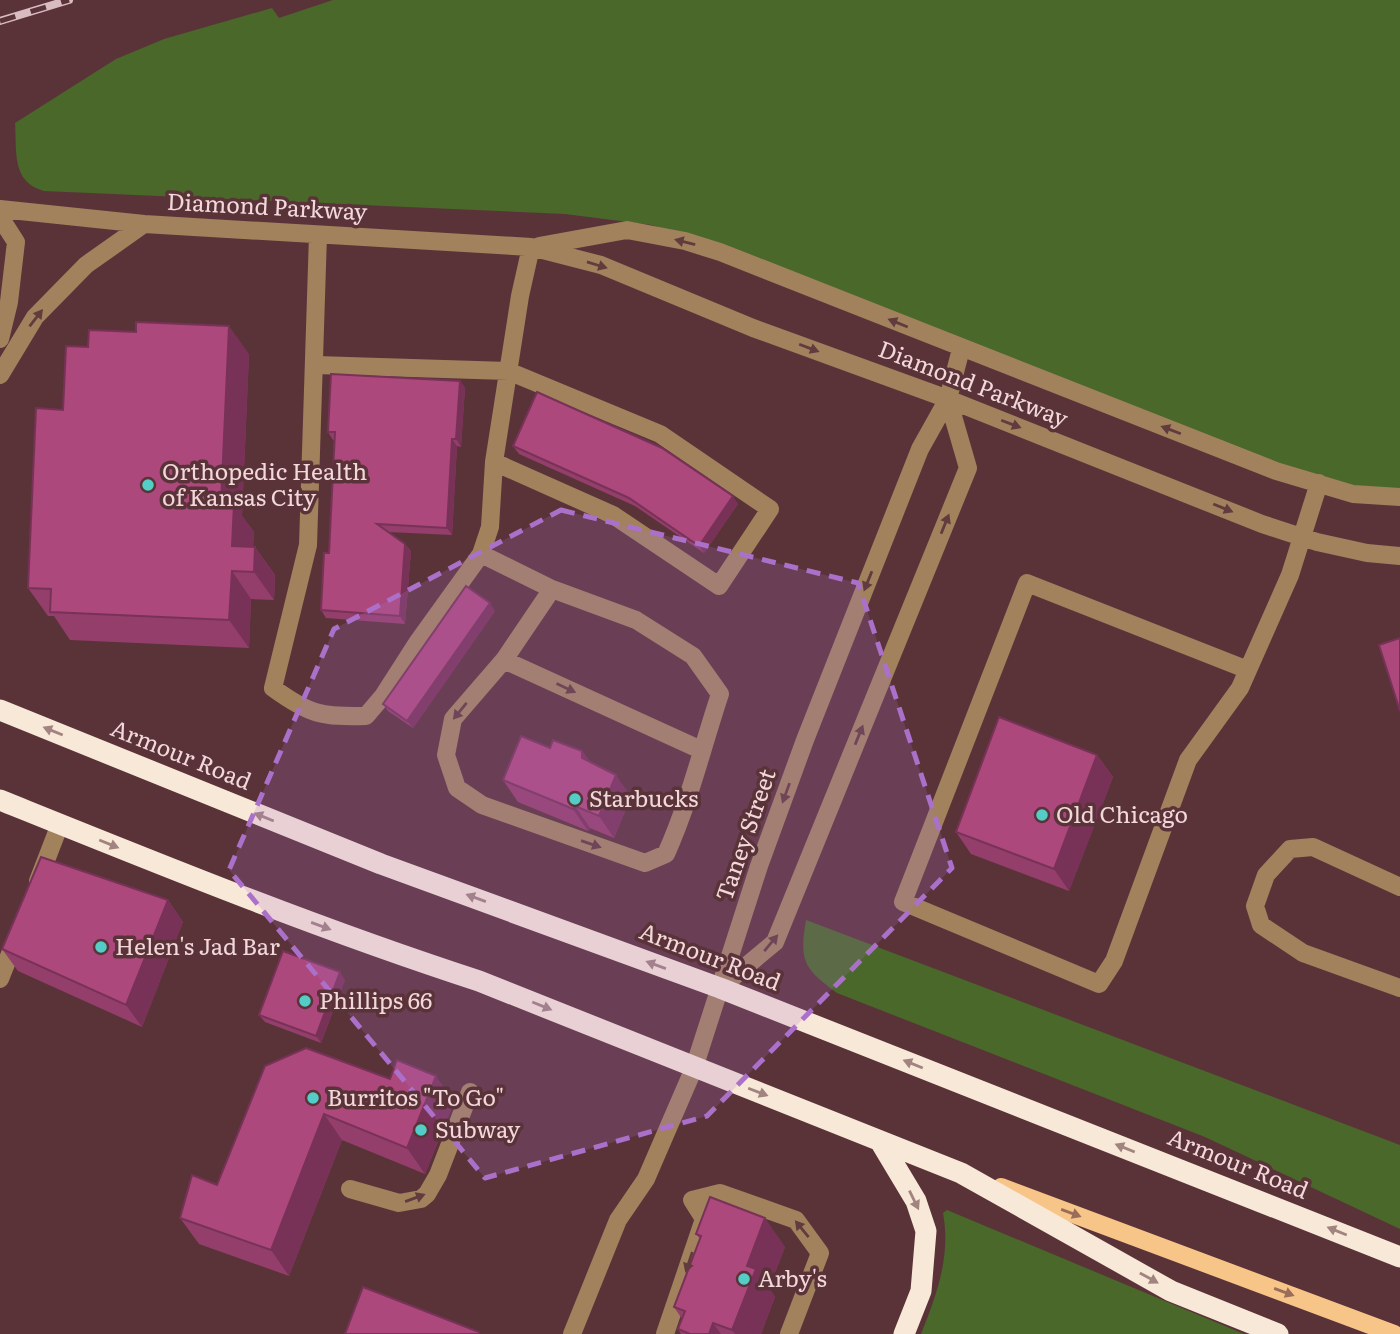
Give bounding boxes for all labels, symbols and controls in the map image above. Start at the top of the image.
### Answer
street label: Diamond Parkway [166,183,369,227]
one-way arrow [674,236,696,247]
one-way arrow [587,260,608,270]
one-way arrow [29,309,44,327]
one-way arrow [887,318,908,329]
street label: Diamond Parkway [874,330,1074,434]
one-way arrow [798,343,819,354]
one-way arrow [1001,418,1022,429]
one-way arrow [1161,425,1182,436]
place label: Orthopedic Health of Kansas City [162,453,367,513]
marker: Orthopedic Health of Kansas City [140,477,156,493]
one-way arrow [1212,502,1233,513]
one-way arrow [940,513,951,534]
one-way arrow [863,571,874,592]
one-way arrow [556,683,577,694]
one-way arrow [453,703,468,720]
street label: Armour Road [106,710,257,797]
one-way arrow [854,724,865,745]
one-way arrow [43,725,63,737]
street label: Taney Street [706,763,783,905]
place label: Starbucks [589,780,698,814]
one-way arrow [780,783,791,804]
marker: Starbucks [567,791,583,807]
place label: Old Chicago [1056,796,1188,830]
marker: Old Chicago [1034,807,1050,823]
one-way arrow [253,811,274,822]
one-way arrow [99,838,120,849]
one-way arrow [580,839,601,850]
one-way arrow [465,893,486,904]
street label: Armour Road [635,913,786,998]
one-way arrow [310,921,331,932]
place label: Helen's Jad Bar [115,928,280,962]
one-way arrow [763,934,778,952]
marker: Helen's Jad Bar [93,939,109,955]
one-way arrow [645,960,666,971]
place label: Phillips 66 [319,982,432,1016]
marker: Phillips 66 [297,993,313,1009]
one-way arrow [532,1001,553,1012]
one-way arrow [903,1059,924,1070]
place label: Burritos "To Go" [327,1079,504,1113]
one-way arrow [747,1086,768,1097]
marker: Burritos "To Go" [305,1090,321,1106]
place label: Subway [435,1111,521,1145]
street label: Armour Road [1163,1119,1314,1206]
marker: Subway [413,1122,429,1138]
one-way arrow [1114,1142,1135,1153]
one-way arrow [908,1190,919,1210]
one-way arrow [405,1193,426,1204]
one-way arrow [1061,1208,1082,1219]
one-way arrow [794,1220,809,1238]
one-way arrow [1326,1226,1347,1237]
one-way arrow [683,1252,694,1273]
place label: Arby's [758,1260,827,1294]
marker: Arby's [736,1271,752,1287]
one-way arrow [1139,1272,1158,1284]
one-way arrow [1274,1287,1295,1298]

